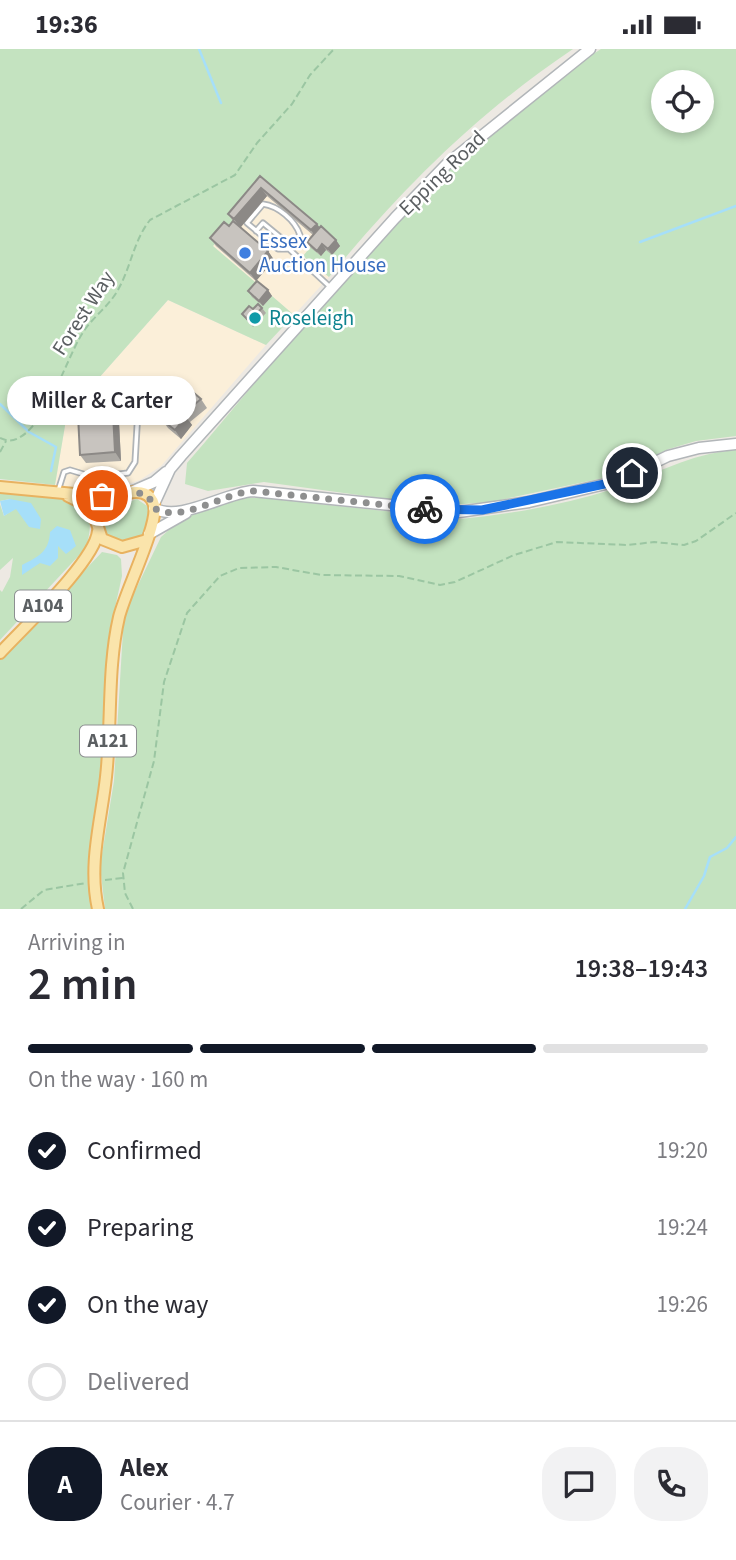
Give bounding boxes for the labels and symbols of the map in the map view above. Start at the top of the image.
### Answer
street label: Epping Road [392,124,492,222]
place label: Essex Auction House [259,226,386,280]
marker: Essex Auction House [237,245,253,261]
street label: Forest Way [44,265,122,361]
place label: Roseleigh [269,303,354,333]
marker: Roseleigh [247,310,263,326]
callout: Miller & Carter [7,377,196,426]
pin [602,443,662,503]
pin [72,466,132,526]
courier [390,474,460,544]
road number: A104 [15,591,71,621]
road number: A121 [80,726,136,757]

